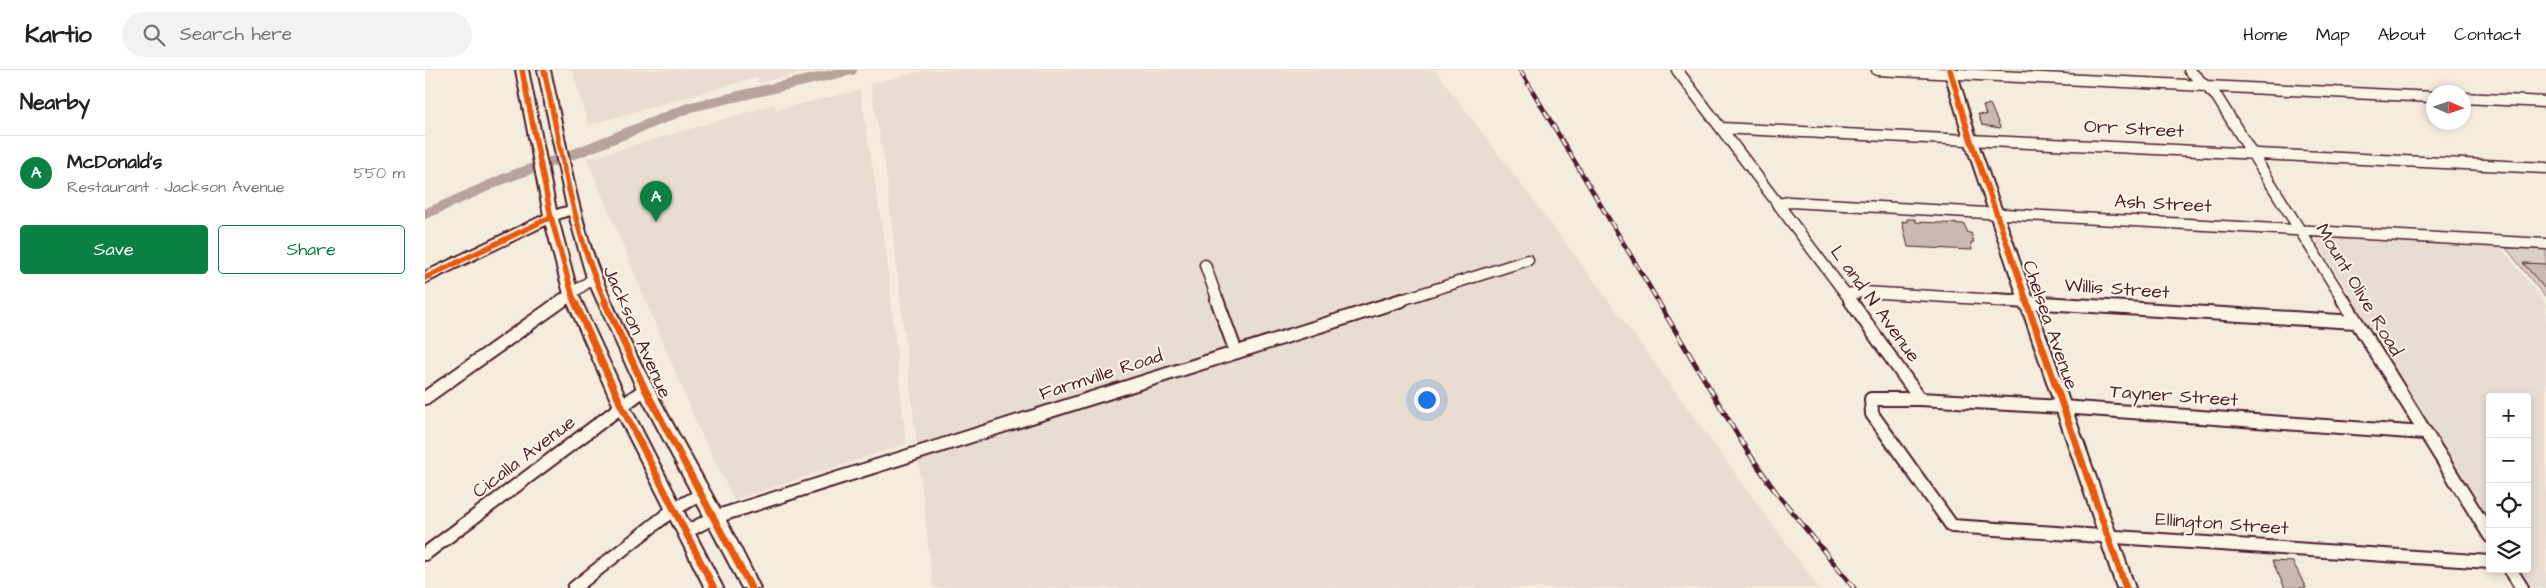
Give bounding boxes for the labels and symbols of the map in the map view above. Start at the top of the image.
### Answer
north arrow [2426,85,2471,130]
street label: Orr Street [2083,113,2185,145]
pin: A [640,181,672,222]
street label: Ash Street [2114,188,2213,220]
street label: Mount Olive Road [2309,218,2410,362]
street label: L and N Avenue [1823,240,1927,368]
street label: Chelsea Avenue [2015,257,2085,393]
street label: Jackson Avenue [596,261,678,403]
street label: Willis Street [2064,272,2171,306]
street label: Farmville Road [1036,342,1166,408]
street label: Tayner Street [2109,378,2239,415]
your location [1414,387,1440,413]
street label: Cicalla Avenue [467,409,581,505]
street label: Ellington Street [2154,506,2290,543]

